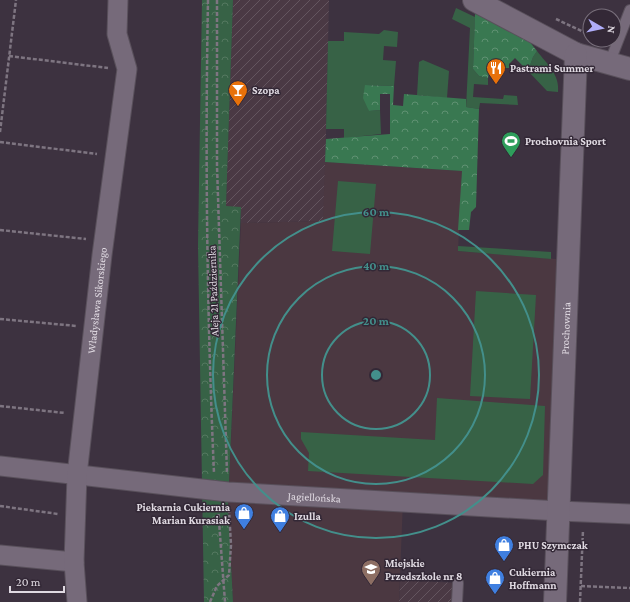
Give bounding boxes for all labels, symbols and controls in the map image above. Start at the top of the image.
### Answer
north arrow [582,8,622,48]
text: N [605,25,618,35]
restaurant icon: Pastrami Summer [485,57,507,85]
place label: Pastrami Summer [510,62,594,74]
bar icon: Szopa [227,79,249,107]
place label: Szopa [252,84,280,96]
sports icon: Prochovnia Sport [500,130,522,158]
place label: Prochovnia Sport [525,135,606,147]
text: 60 m [363,205,390,219]
street label: Aleja 21 Października [205,245,222,337]
street label: Władysława Sikorskiego [85,246,109,354]
text: 40 m [363,259,390,273]
street label: Prochownia [558,302,572,355]
text: 20 m [363,314,390,328]
centre of rings [369,368,383,382]
street label: Jagiellońska [286,489,341,504]
place label: Piekarnia Cukiernia Marian Kurasiak [137,501,231,526]
shop icon: Piekarnia Cukiernia Marian Kurasiak [233,502,255,530]
shop icon: Izulla [269,505,291,533]
place label: Izulla [294,510,321,522]
shop icon: PHU Szymczak [493,534,515,562]
place label: PHU Szymczak [518,539,589,551]
place label: Miejskie Przedszkole nr 8 [385,557,462,582]
school or university icon: Miejskie Przedszkole nr 8 [360,558,382,586]
place label: Cukiernia Hoffmann [509,566,557,591]
shop icon: Cukiernia Hoffmann [484,567,506,595]
scale bar [10,568,64,594]
text: 20 m [16,575,41,589]

